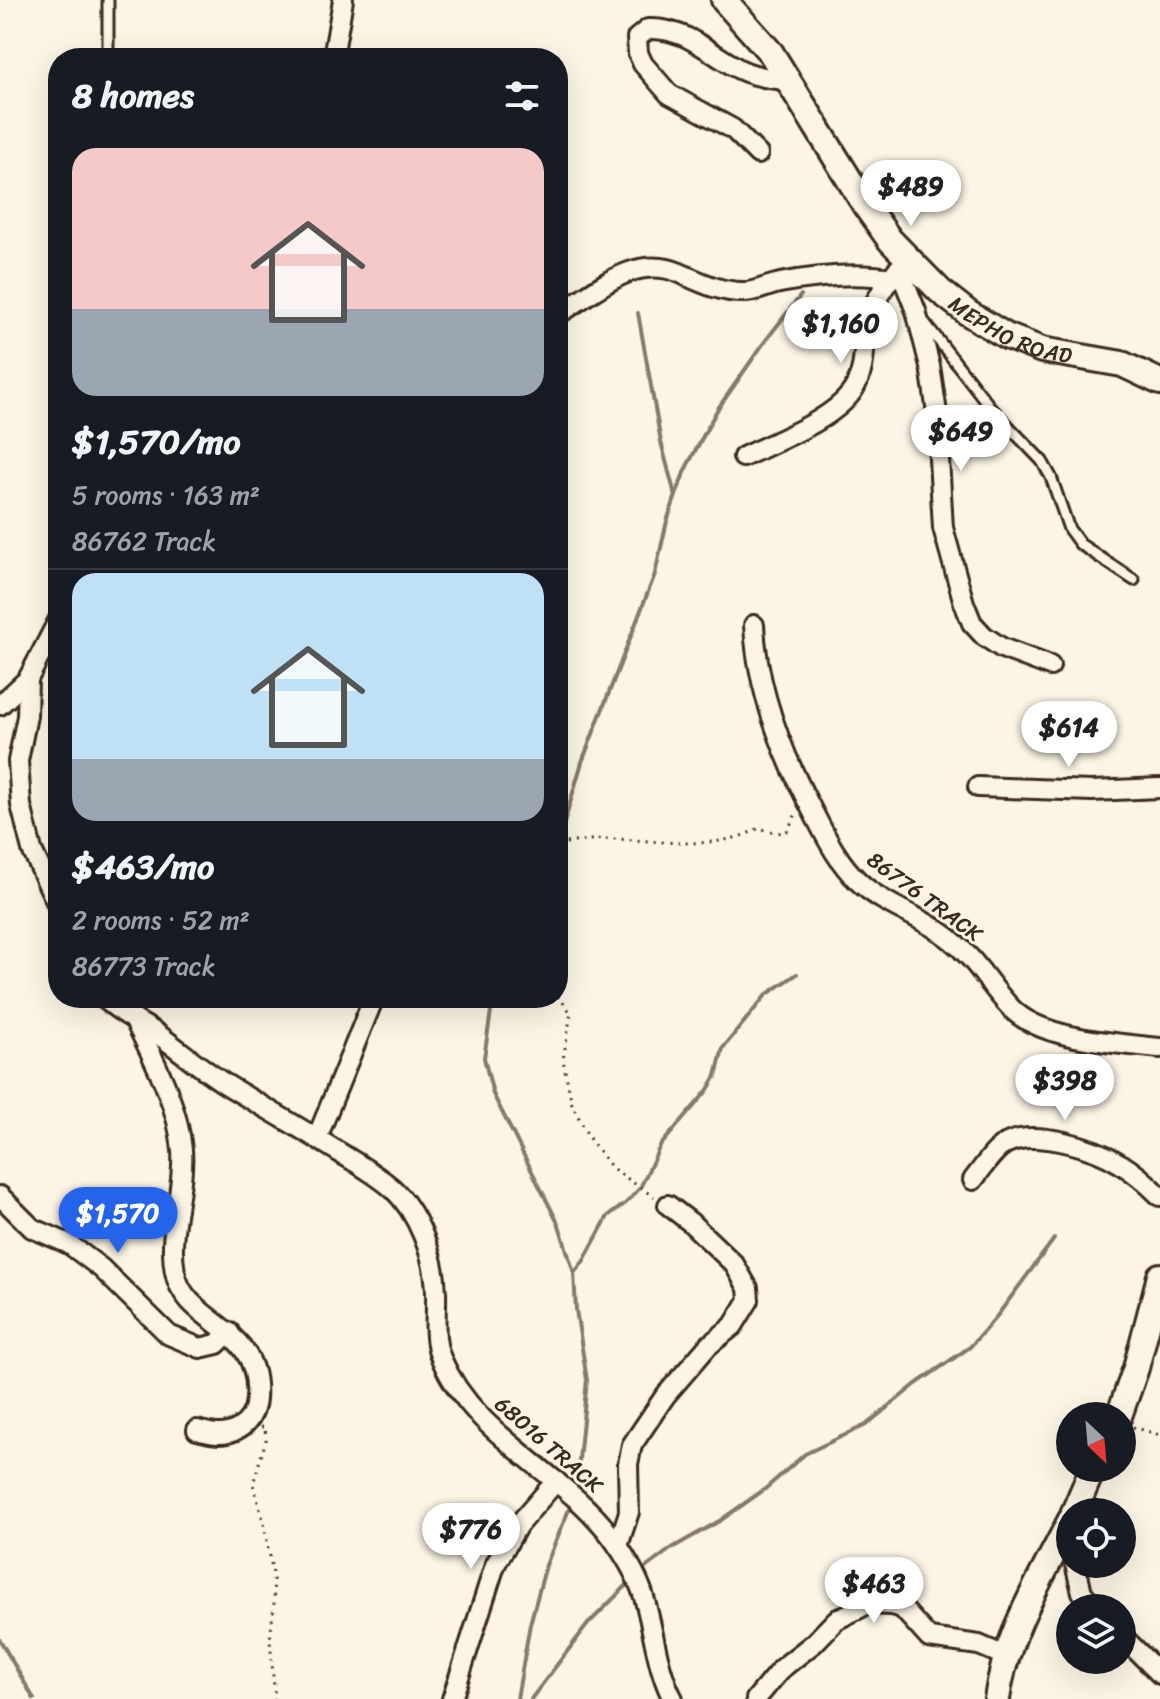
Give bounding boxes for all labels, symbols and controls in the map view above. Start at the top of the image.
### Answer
text: 8 homes [72,66,194,126]
icon: filters [500,74,544,118]
pin: $489 [864,160,958,228]
text: $489 [878,163,944,209]
icon: home [236,200,380,344]
street label: MEPHO ROAD [939,285,1075,375]
pin: $1,160 [776,297,906,365]
text: $1,160 [802,300,880,346]
pin: $649 [914,405,1008,473]
text: $649 [929,408,993,454]
text: $1,570/mo [72,412,241,472]
text: 5 rooms · 163 m² [72,472,260,518]
text: 86762 Track [72,518,216,564]
icon: home [236,625,380,769]
pin: $614 [1022,701,1116,769]
text: $614 [1039,704,1099,750]
text: $463/mo [72,837,214,897]
street label: 86776 TRACK [858,841,992,953]
text: 2 rooms · 52 m² [72,897,250,943]
text: 86773 Track [72,943,216,989]
pin: $398 [1018,1054,1112,1122]
text: $398 [1033,1057,1097,1103]
pin: $1,570 [53,1187,183,1255]
text: $1,570 [77,1190,159,1236]
street label: 68016 TRACK [485,1386,613,1504]
north arrow [1056,1402,1136,1482]
map controls [1056,1402,1136,1674]
button: locate [1056,1498,1136,1578]
pin: $776 [424,1503,518,1571]
text: $776 [440,1506,502,1552]
pin: $463 [827,1557,921,1625]
text: $463 [843,1560,905,1606]
button: layers [1056,1594,1136,1674]

